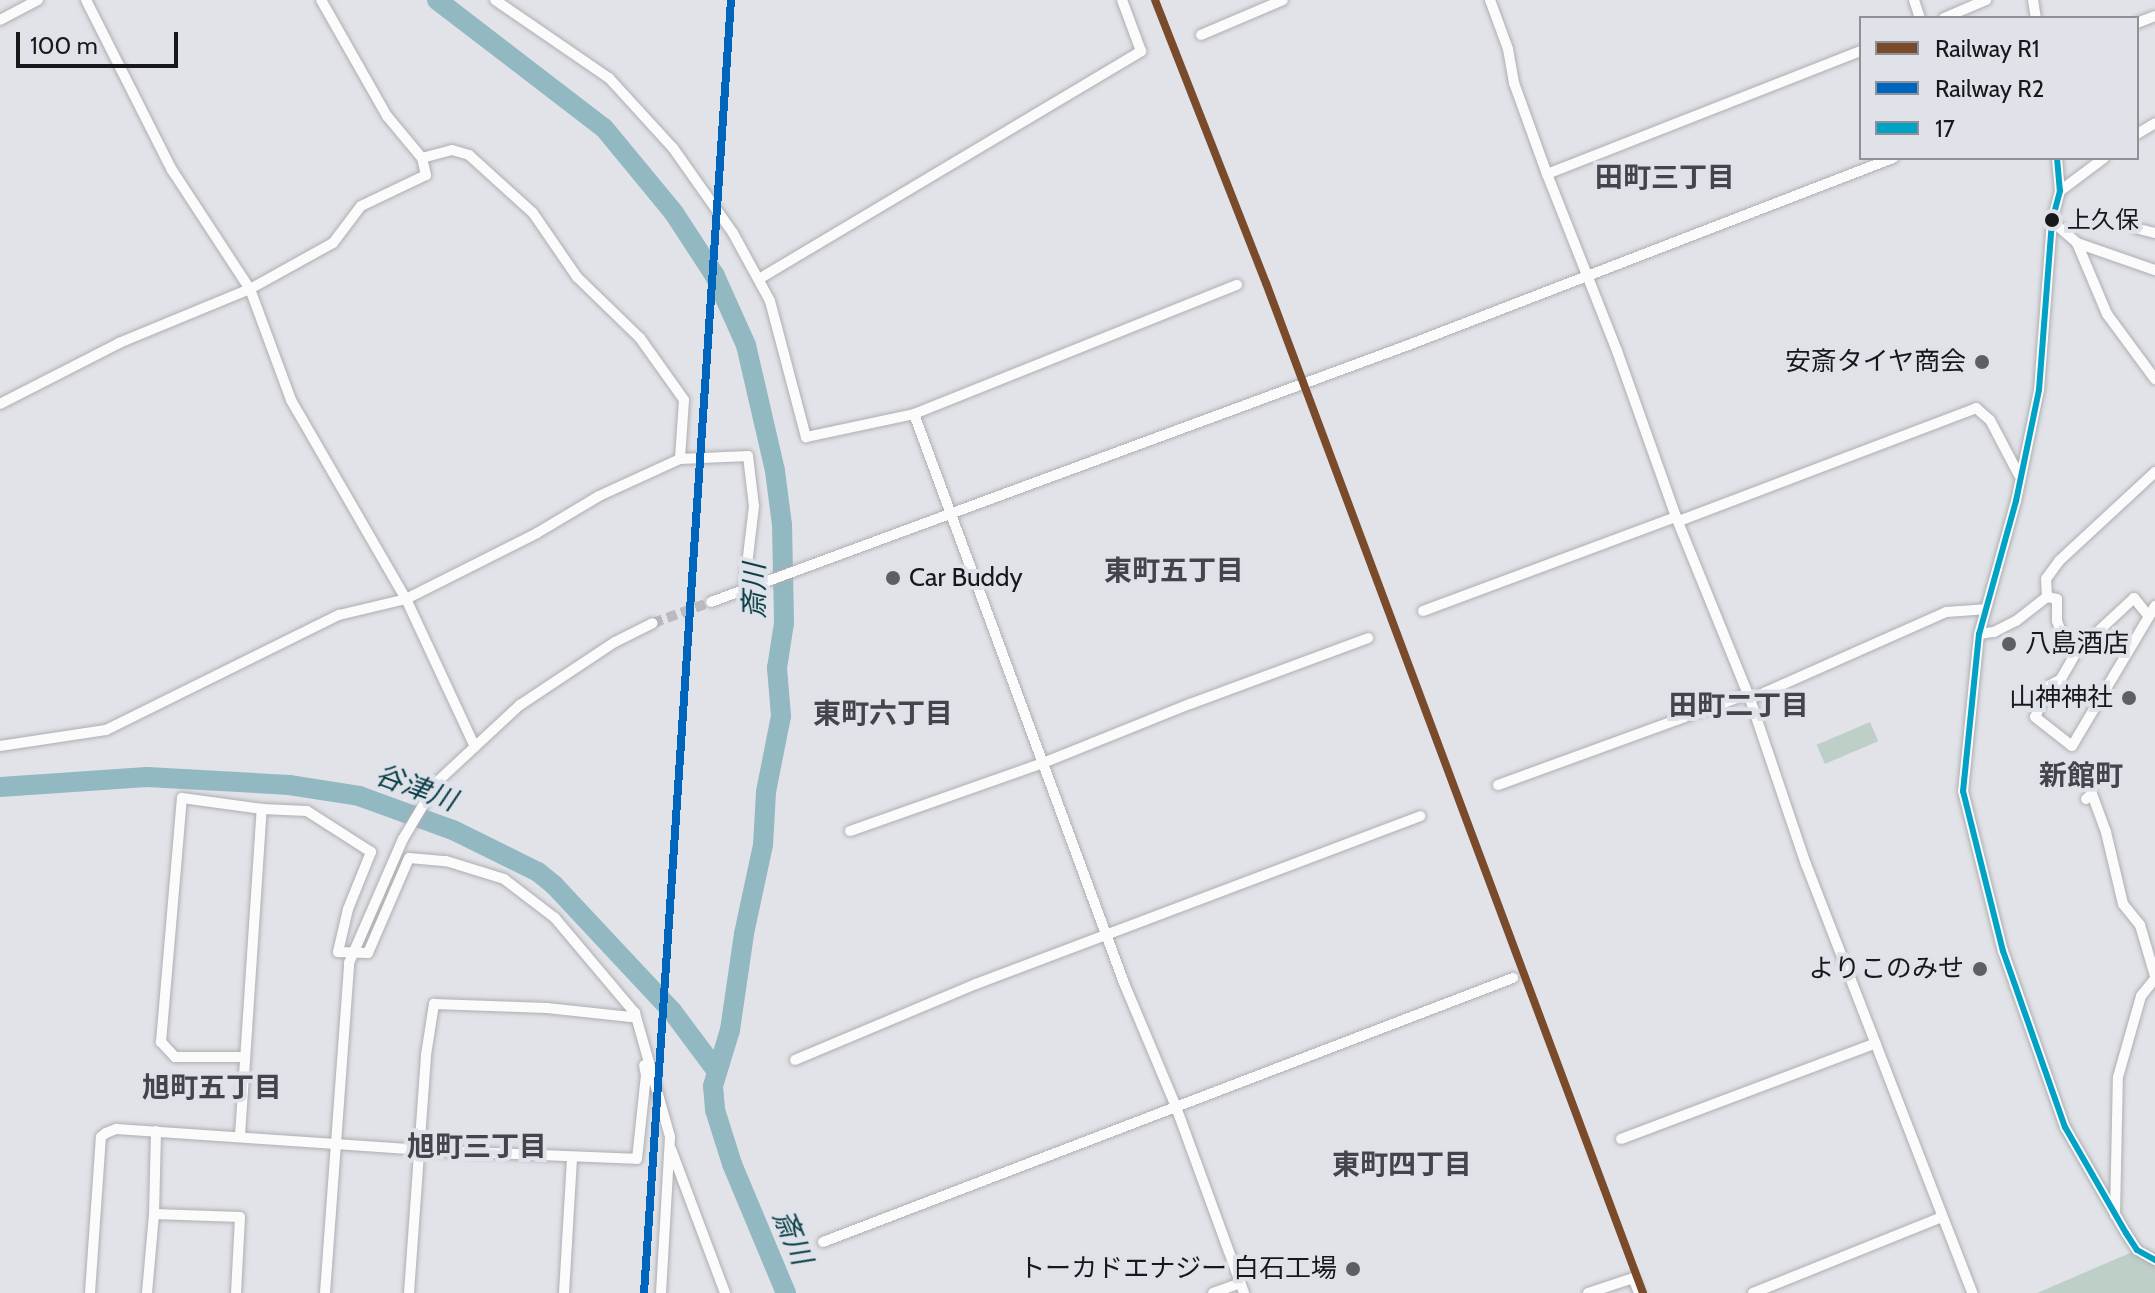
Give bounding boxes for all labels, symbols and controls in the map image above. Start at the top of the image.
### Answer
scale bar [20,16,182,66]
legend [1859,16,2139,160]
text: 100 m [30,31,98,60]
text: Railway R1 [1935,34,2040,63]
text: Railway R2 [1935,74,2044,103]
text: 17 [1935,114,1955,143]
district label: 田町三丁目 [1595,160,1735,194]
place label: 上久保 [2067,206,2139,234]
marker: 上久保 [2044,212,2060,228]
place label: 安斎タイヤ商会 [1784,346,1966,378]
marker: 安斎タイヤ商会 [1973,353,1991,371]
district label: 東町五丁目 [1104,553,1244,587]
place label: Car Buddy [909,562,1023,594]
water label: 斎川 [737,563,771,619]
marker: Car Buddy [884,569,902,587]
place label: 八島酒店 [2025,628,2129,660]
marker: 八島酒店 [2000,635,2018,653]
place label: 山神神社 [2009,682,2113,714]
district label: 田町二丁目 [1669,688,1809,722]
marker: 山神神社 [2120,689,2138,707]
district label: 東町六丁目 [813,696,953,730]
water label: 谷津川 [371,757,461,817]
district label: 新館町 [2039,758,2123,792]
place label: よりこのみせ [1808,953,1964,985]
marker: よりこのみせ [1971,960,1989,978]
district label: 旭町五丁目 [142,1070,282,1104]
district label: 旭町三丁目 [407,1129,547,1163]
district label: 東町四丁目 [1332,1147,1472,1181]
water label: 斎川 [767,1205,819,1269]
place label: トーカドエナジー 白石工場 [1019,1253,1337,1285]
marker: トーカドエナジー 白石工場 [1344,1260,1362,1278]

